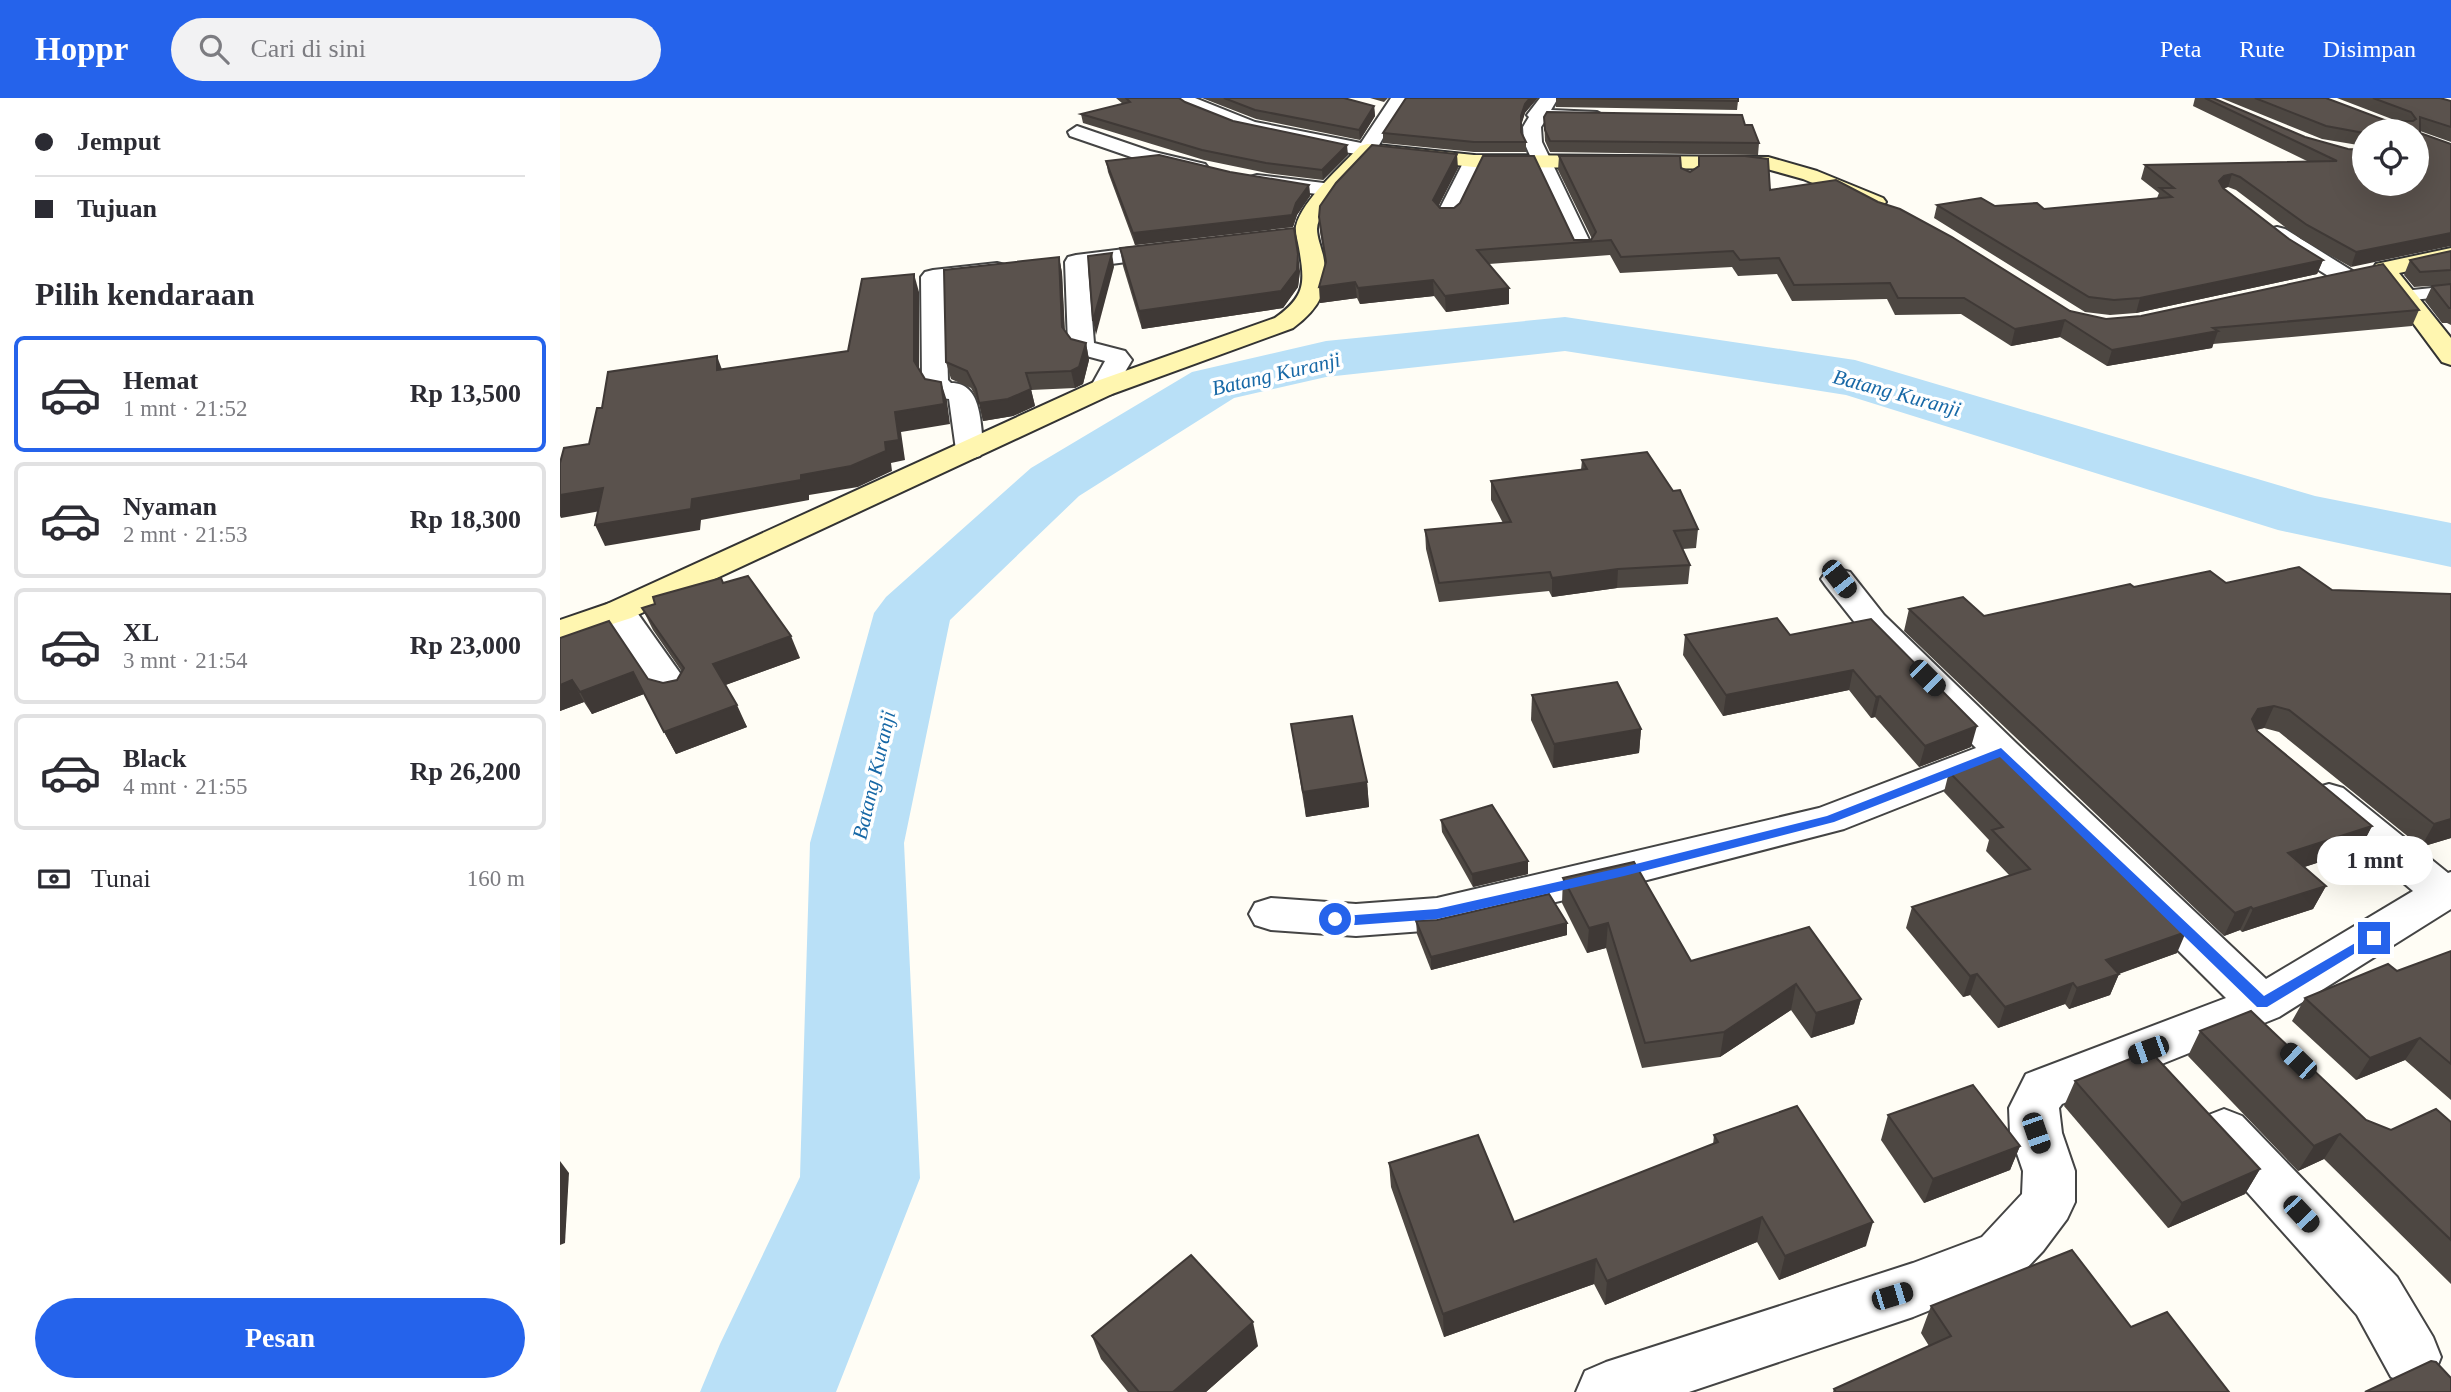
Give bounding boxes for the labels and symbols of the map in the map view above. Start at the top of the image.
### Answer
water label: Batang Kuranji [1209,348,1343,400]
water label: Batang Kuranji [1830,364,1964,422]
car [1818,556,1861,602]
car [1905,656,1950,700]
water label: Batang Kuranji [848,708,900,842]
callout: 1 mnt [2316,836,2432,886]
route start [1319,903,1351,935]
route end [2358,922,2390,954]
car [2125,1033,2172,1067]
car [2276,1039,2321,1083]
car [2020,1110,2053,1156]
car [2279,1191,2324,1237]
car [1869,1280,1916,1312]

